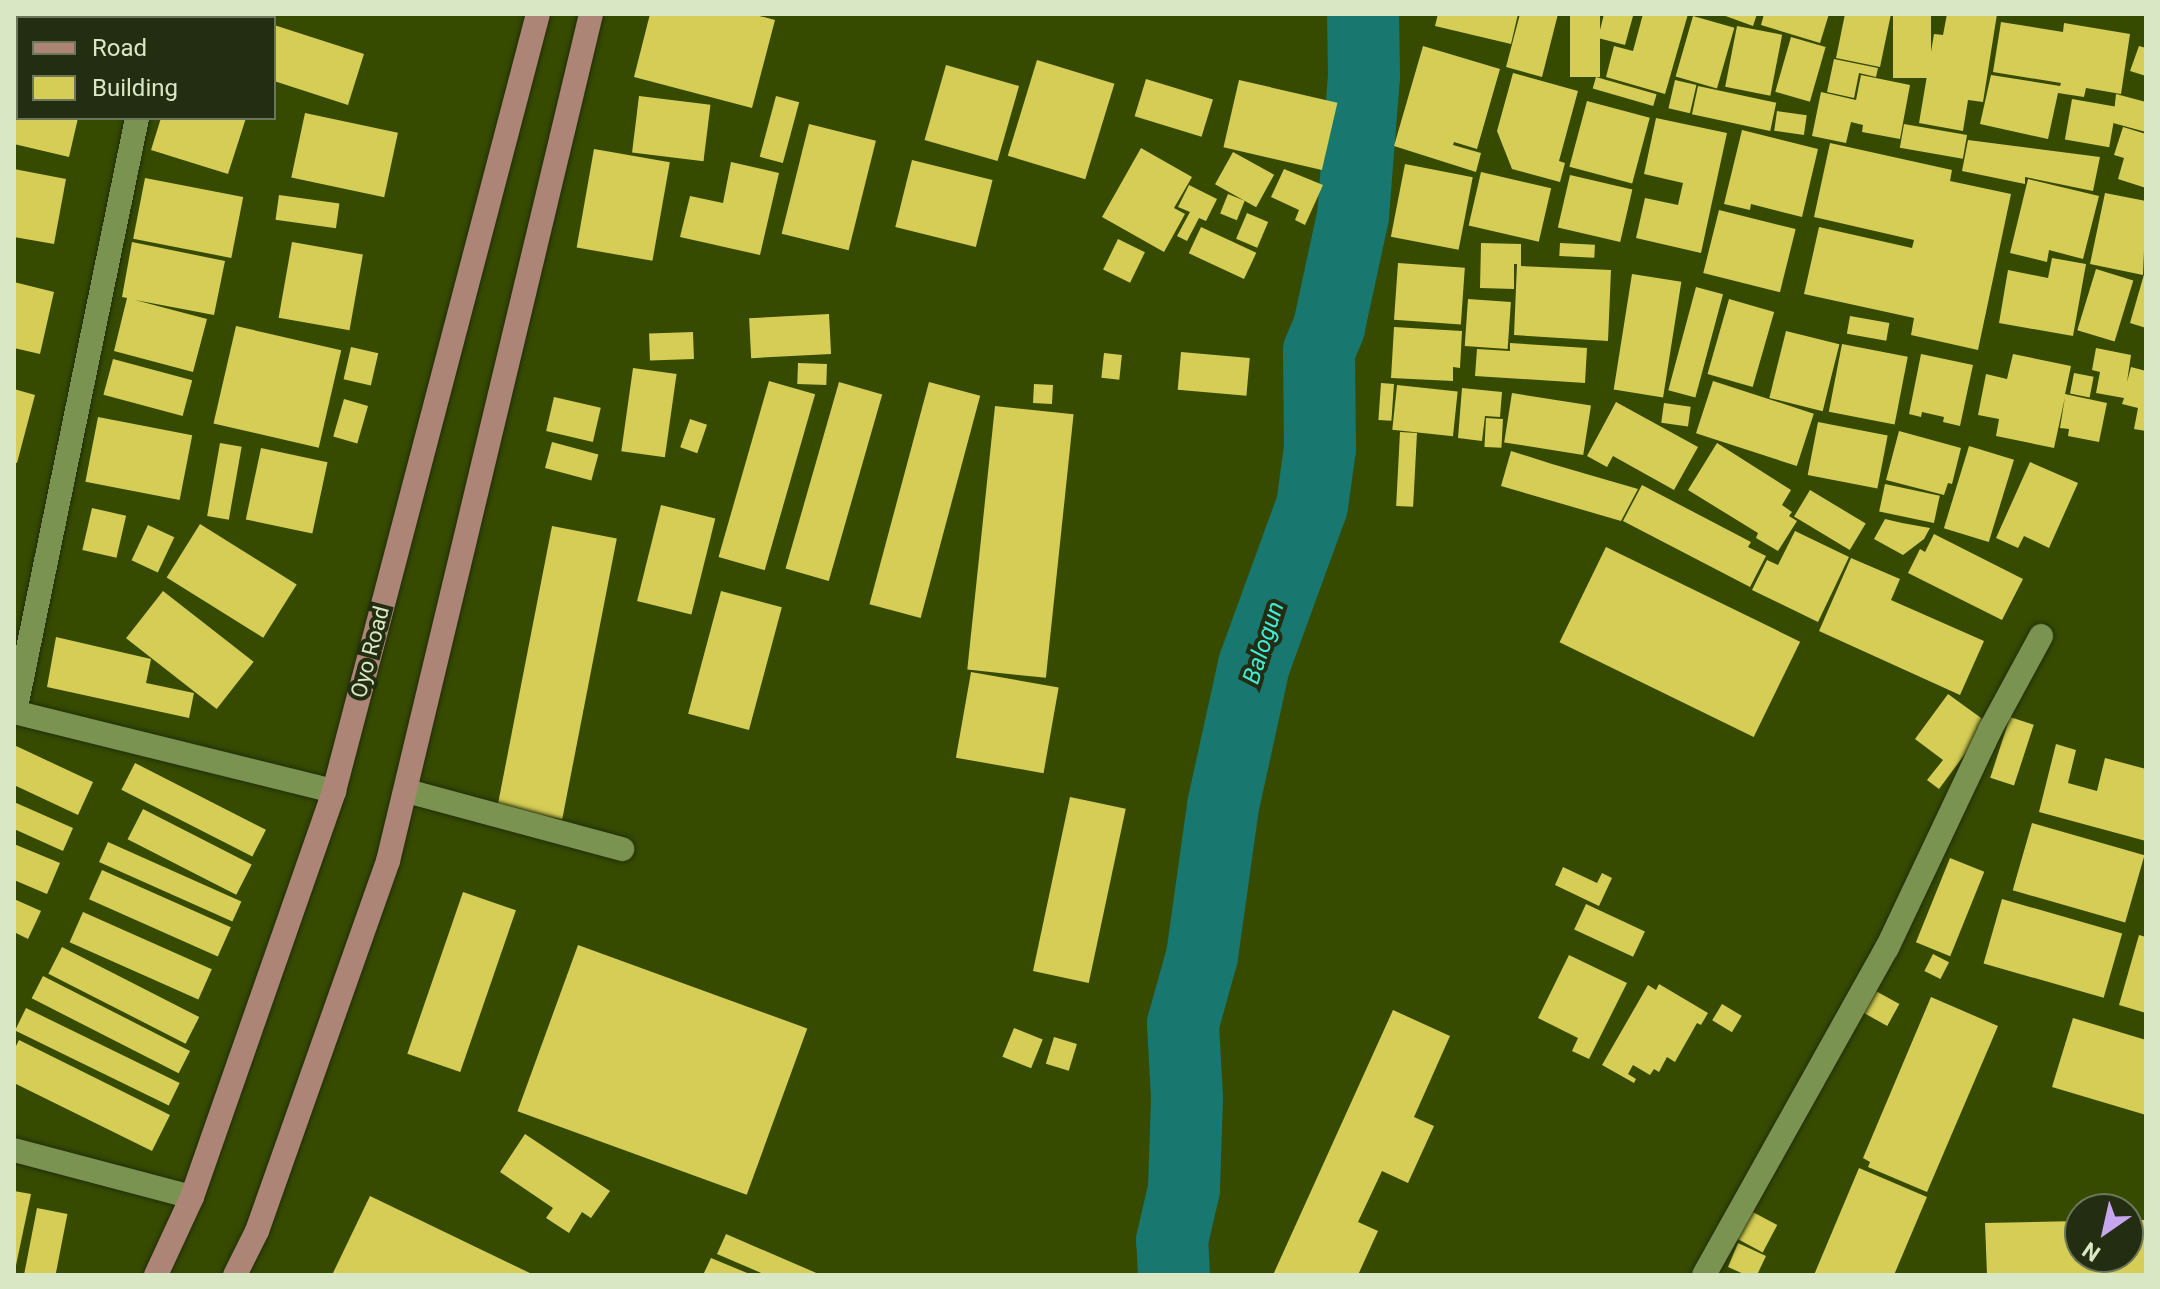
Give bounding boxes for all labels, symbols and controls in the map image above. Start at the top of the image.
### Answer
legend [16,16,276,120]
text: Road [92,34,147,62]
text: Building [92,74,178,102]
water label: Balogun [1237,598,1291,688]
street label: Oyo Road [345,603,395,701]
north arrow [2064,1193,2144,1273]
text: N [2078,1237,2105,1266]

